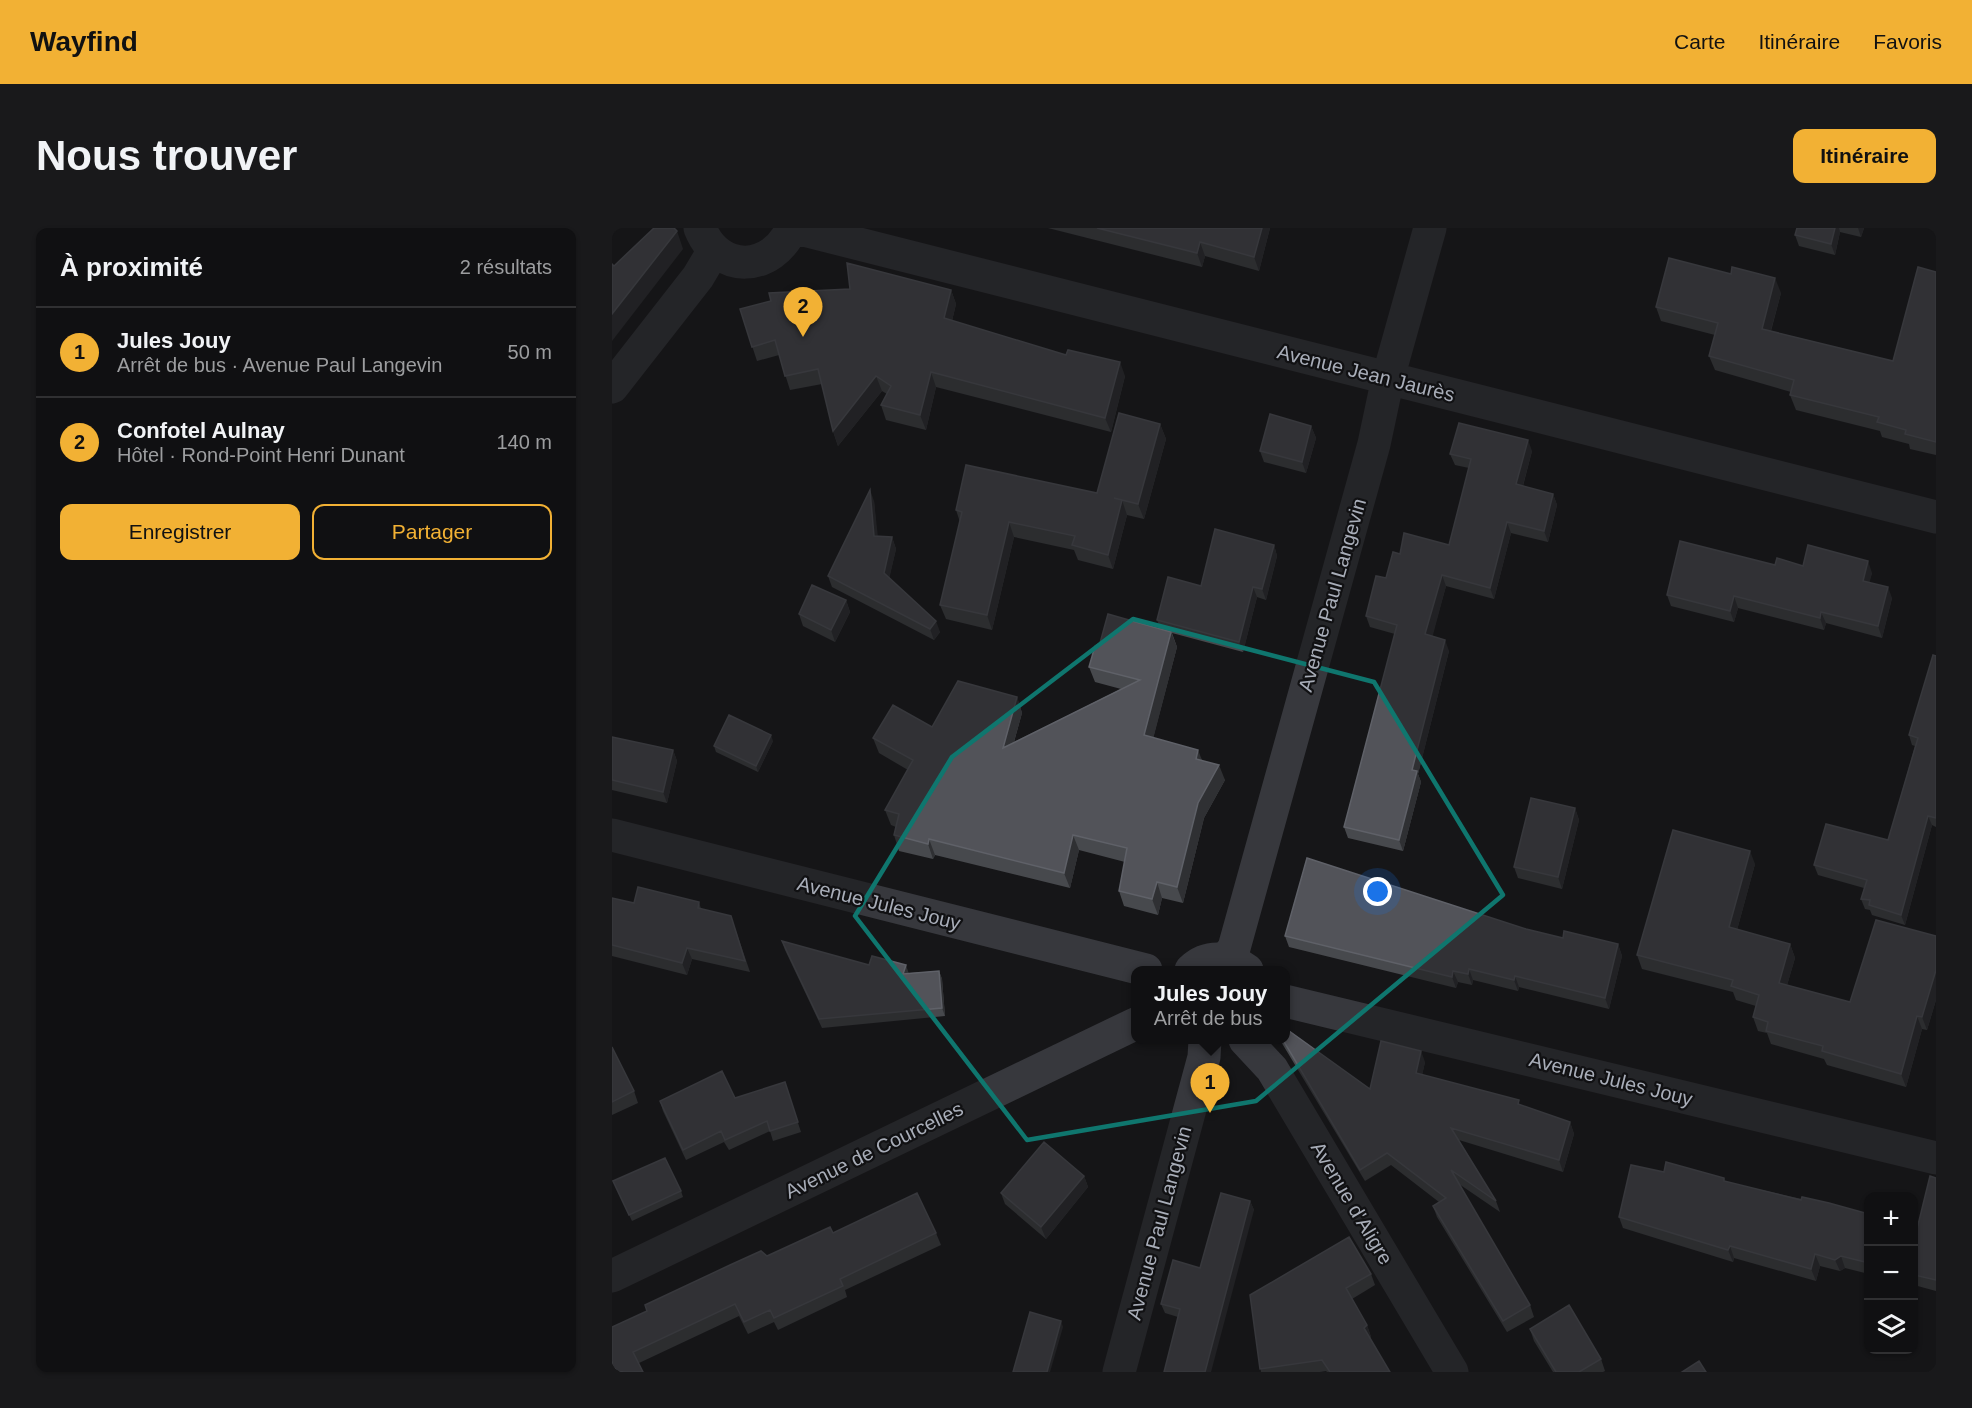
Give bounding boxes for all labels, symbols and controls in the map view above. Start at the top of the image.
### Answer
text: Wayfind [30,26,138,57]
text: Carte [1674,30,1725,53]
text: Itinéraire [1758,30,1840,53]
text: Favoris [1873,30,1942,53]
button: Itinéraire [1793,129,1936,183]
text: Nous trouver [36,132,297,179]
text: À proximité [60,252,203,282]
text: 2 résultats [460,256,552,278]
pin: 2 [784,288,822,337]
text: Jules Jouy [117,328,231,353]
street label: Avenue Jean Jaurès [1275,340,1457,406]
text: 1 [74,341,85,363]
text: 50 m [508,341,552,363]
text: Arrêt de bus · Avenue Paul Langevin [117,354,442,376]
text: Confotel Aulnay [117,418,285,443]
text: 2 [74,431,85,453]
text: 140 m [496,431,552,453]
text: Hôtel · Rond-Point Henri Dunant [117,444,405,466]
street label: Avenue Paul Langevin [1294,496,1370,694]
button: Enregistrer [60,504,300,560]
button: Partager [312,504,552,560]
street label: Avenue Jules Jouy [795,872,963,934]
your location [1363,877,1392,906]
popup [1131,966,1290,1044]
text: Jules Jouy [1154,981,1267,1006]
text: Arrêt de bus [1154,1007,1263,1029]
street label: Avenue Jules Jouy [1527,1048,1695,1110]
pin: 1 [1190,1064,1230,1113]
street label: Avenue de Courcelles [781,1097,967,1203]
street label: Avenue Paul Langevin [1123,1124,1195,1322]
street label: Avenue d'Aligre [1307,1138,1397,1268]
map controls [1864,1192,1918,1354]
button: + [1864,1192,1918,1246]
button: − [1864,1246,1918,1300]
button: layers [1864,1300,1918,1354]

